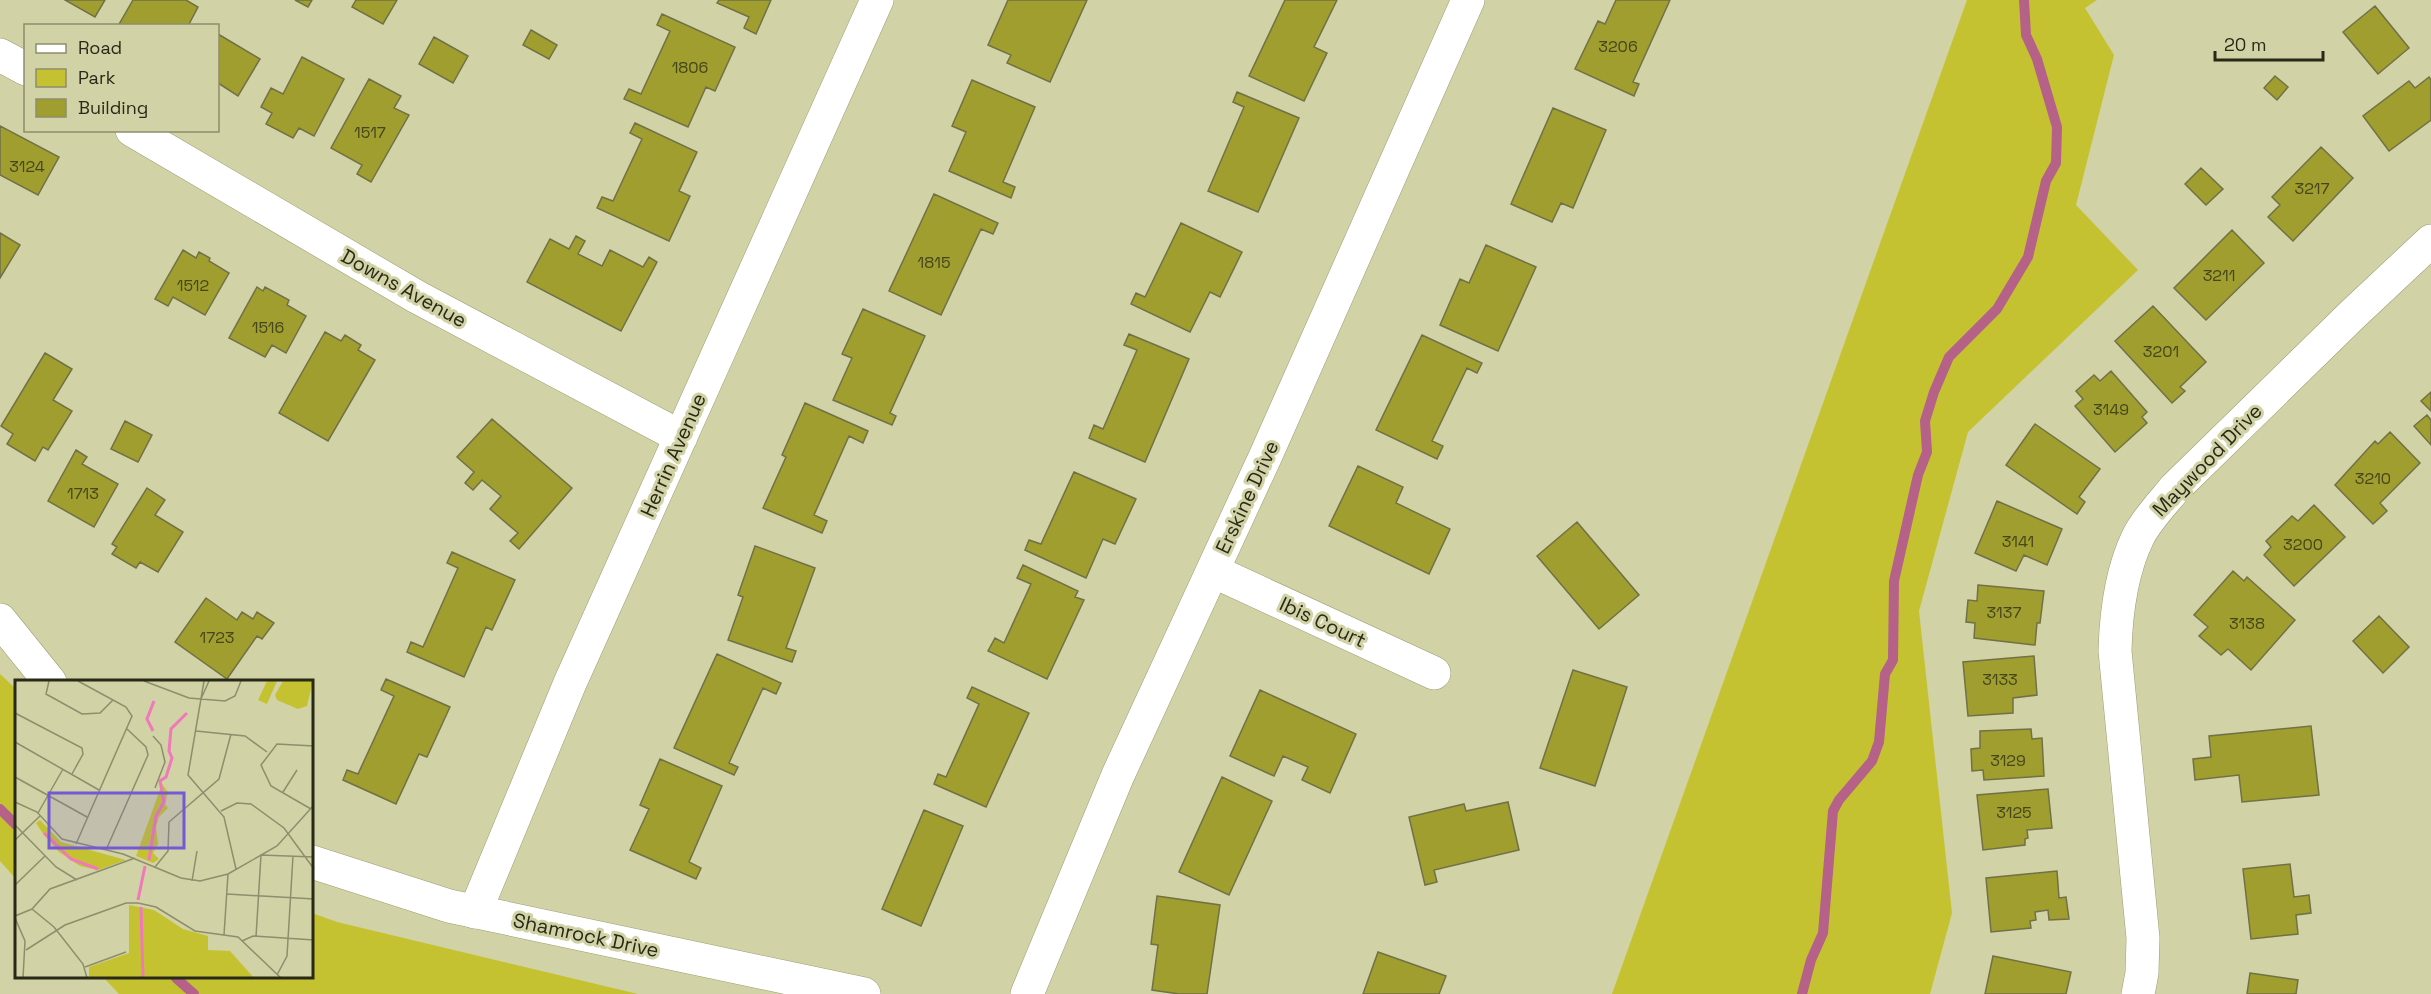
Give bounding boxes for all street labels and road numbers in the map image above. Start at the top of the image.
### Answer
street label: Downs Avenue [337,243,471,333]
street label: Herrin Avenue [634,389,712,521]
street label: Maywood Drive [2146,398,2268,522]
street label: Erskine Drive [1209,436,1285,558]
street label: Ibis Court [1276,591,1370,653]
street label: Shamrock Drive [511,907,661,963]

